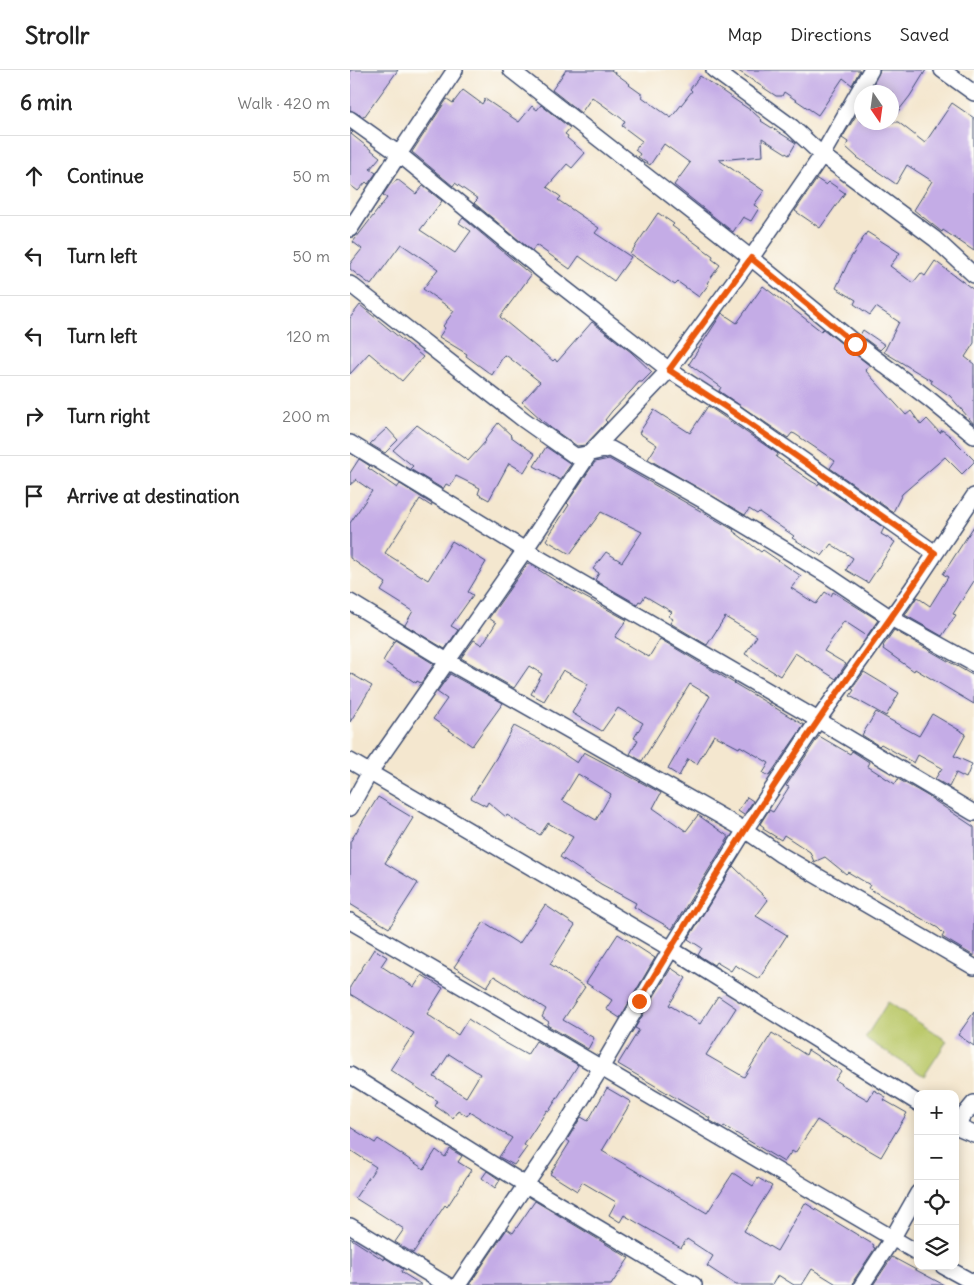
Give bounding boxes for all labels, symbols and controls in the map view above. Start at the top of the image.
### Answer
text: Strollr [25,20,90,50]
text: Map [727,23,762,46]
text: Directions [790,23,872,46]
text: Saved [900,23,949,46]
north arrow [854,85,899,130]
text: 6 min [20,89,72,116]
text: Walk · 420 m [238,93,330,113]
icon: ahead [20,162,48,190]
text: Continue [67,164,144,188]
text: 50 m [292,166,330,186]
icon: left [20,242,48,270]
text: Turn left [67,244,137,268]
text: 50 m [292,246,330,266]
icon: left [20,322,48,350]
text: Turn left [67,324,137,348]
text: 120 m [287,326,330,346]
route start [844,333,867,356]
icon: right [20,402,48,430]
text: Turn right [67,404,150,428]
text: 200 m [282,406,330,426]
icon: arrive [20,482,48,510]
text: Arrive at destination [67,484,240,508]
route end [628,990,651,1013]
map controls [914,1090,959,1270]
button: + [914,1090,959,1135]
button: − [914,1135,959,1180]
button: locate [914,1180,959,1225]
button: layers [914,1225,959,1270]

